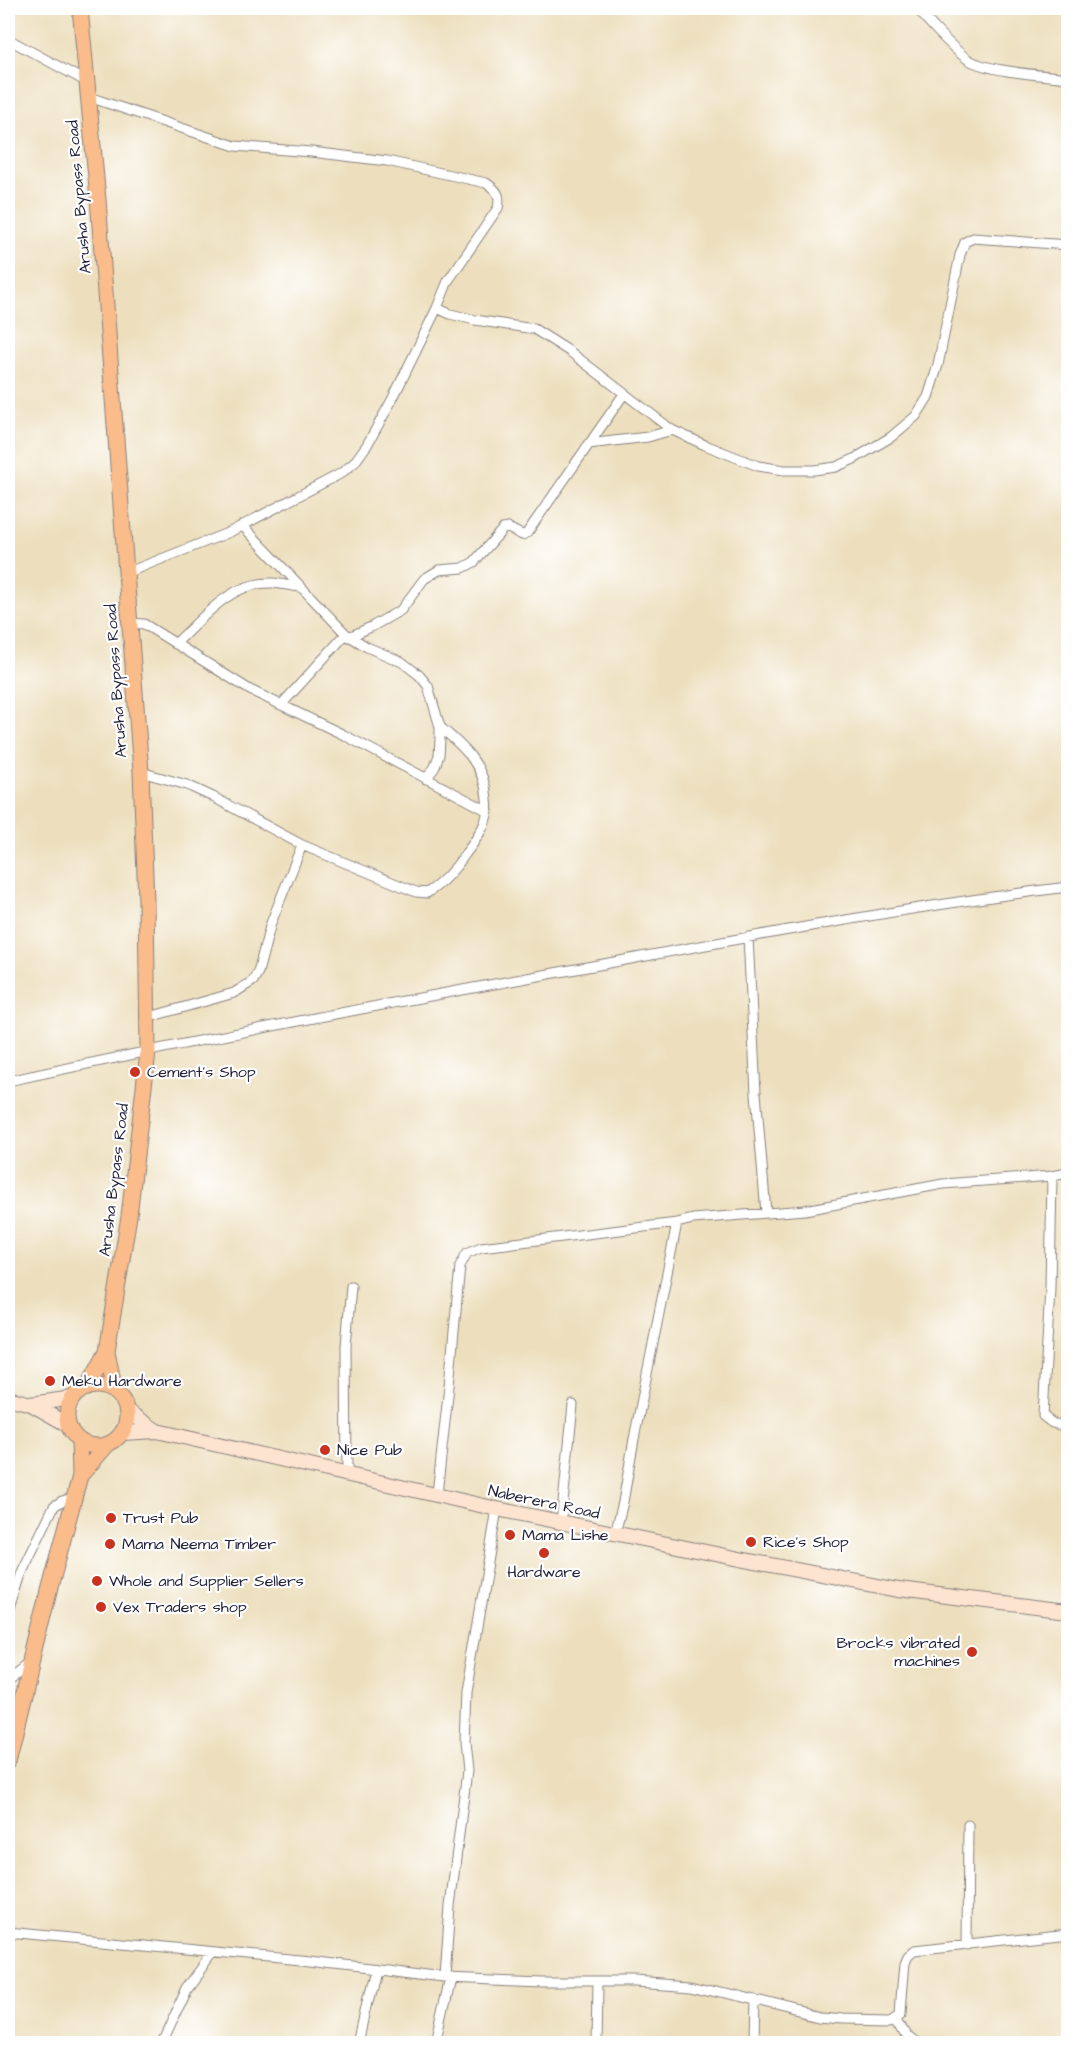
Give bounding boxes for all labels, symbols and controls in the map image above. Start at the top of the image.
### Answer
street label: Arusha Bypass Road [61,119,98,275]
street label: Arusha Bypass Road [100,603,133,759]
place label: Cement's Shop [147,1061,256,1083]
marker: Cement's Shop [128,1065,142,1079]
street label: Arusha Bypass Road [94,1102,135,1258]
place label: Meku Hardware [62,1370,182,1392]
marker: Meku Hardware [43,1374,57,1388]
place label: Nice Pub [337,1439,402,1461]
marker: Nice Pub [318,1443,332,1457]
street label: Naberera Road [486,1479,602,1525]
place label: Trust Pub [123,1507,198,1529]
marker: Trust Pub [104,1511,118,1525]
place label: Mama Lishe [522,1524,609,1546]
marker: Mama Lishe [503,1528,517,1542]
place label: Rice's Shop [763,1531,849,1553]
place label: Mama Neema Timber [122,1533,276,1555]
marker: Rice's Shop [744,1535,758,1549]
marker: Mama Neema Timber [103,1537,117,1551]
marker: Hardware [537,1546,551,1560]
place label: Hardware [507,1561,581,1583]
place label: Whole and Supplier Sellers [109,1570,304,1592]
marker: Whole and Supplier Sellers [90,1574,104,1588]
place label: Vex Traders shop [113,1596,247,1618]
marker: Vex Traders shop [94,1600,108,1614]
place label: Brocks vibrated machines [836,1632,960,1672]
marker: Brocks vibrated machines [965,1645,979,1659]

